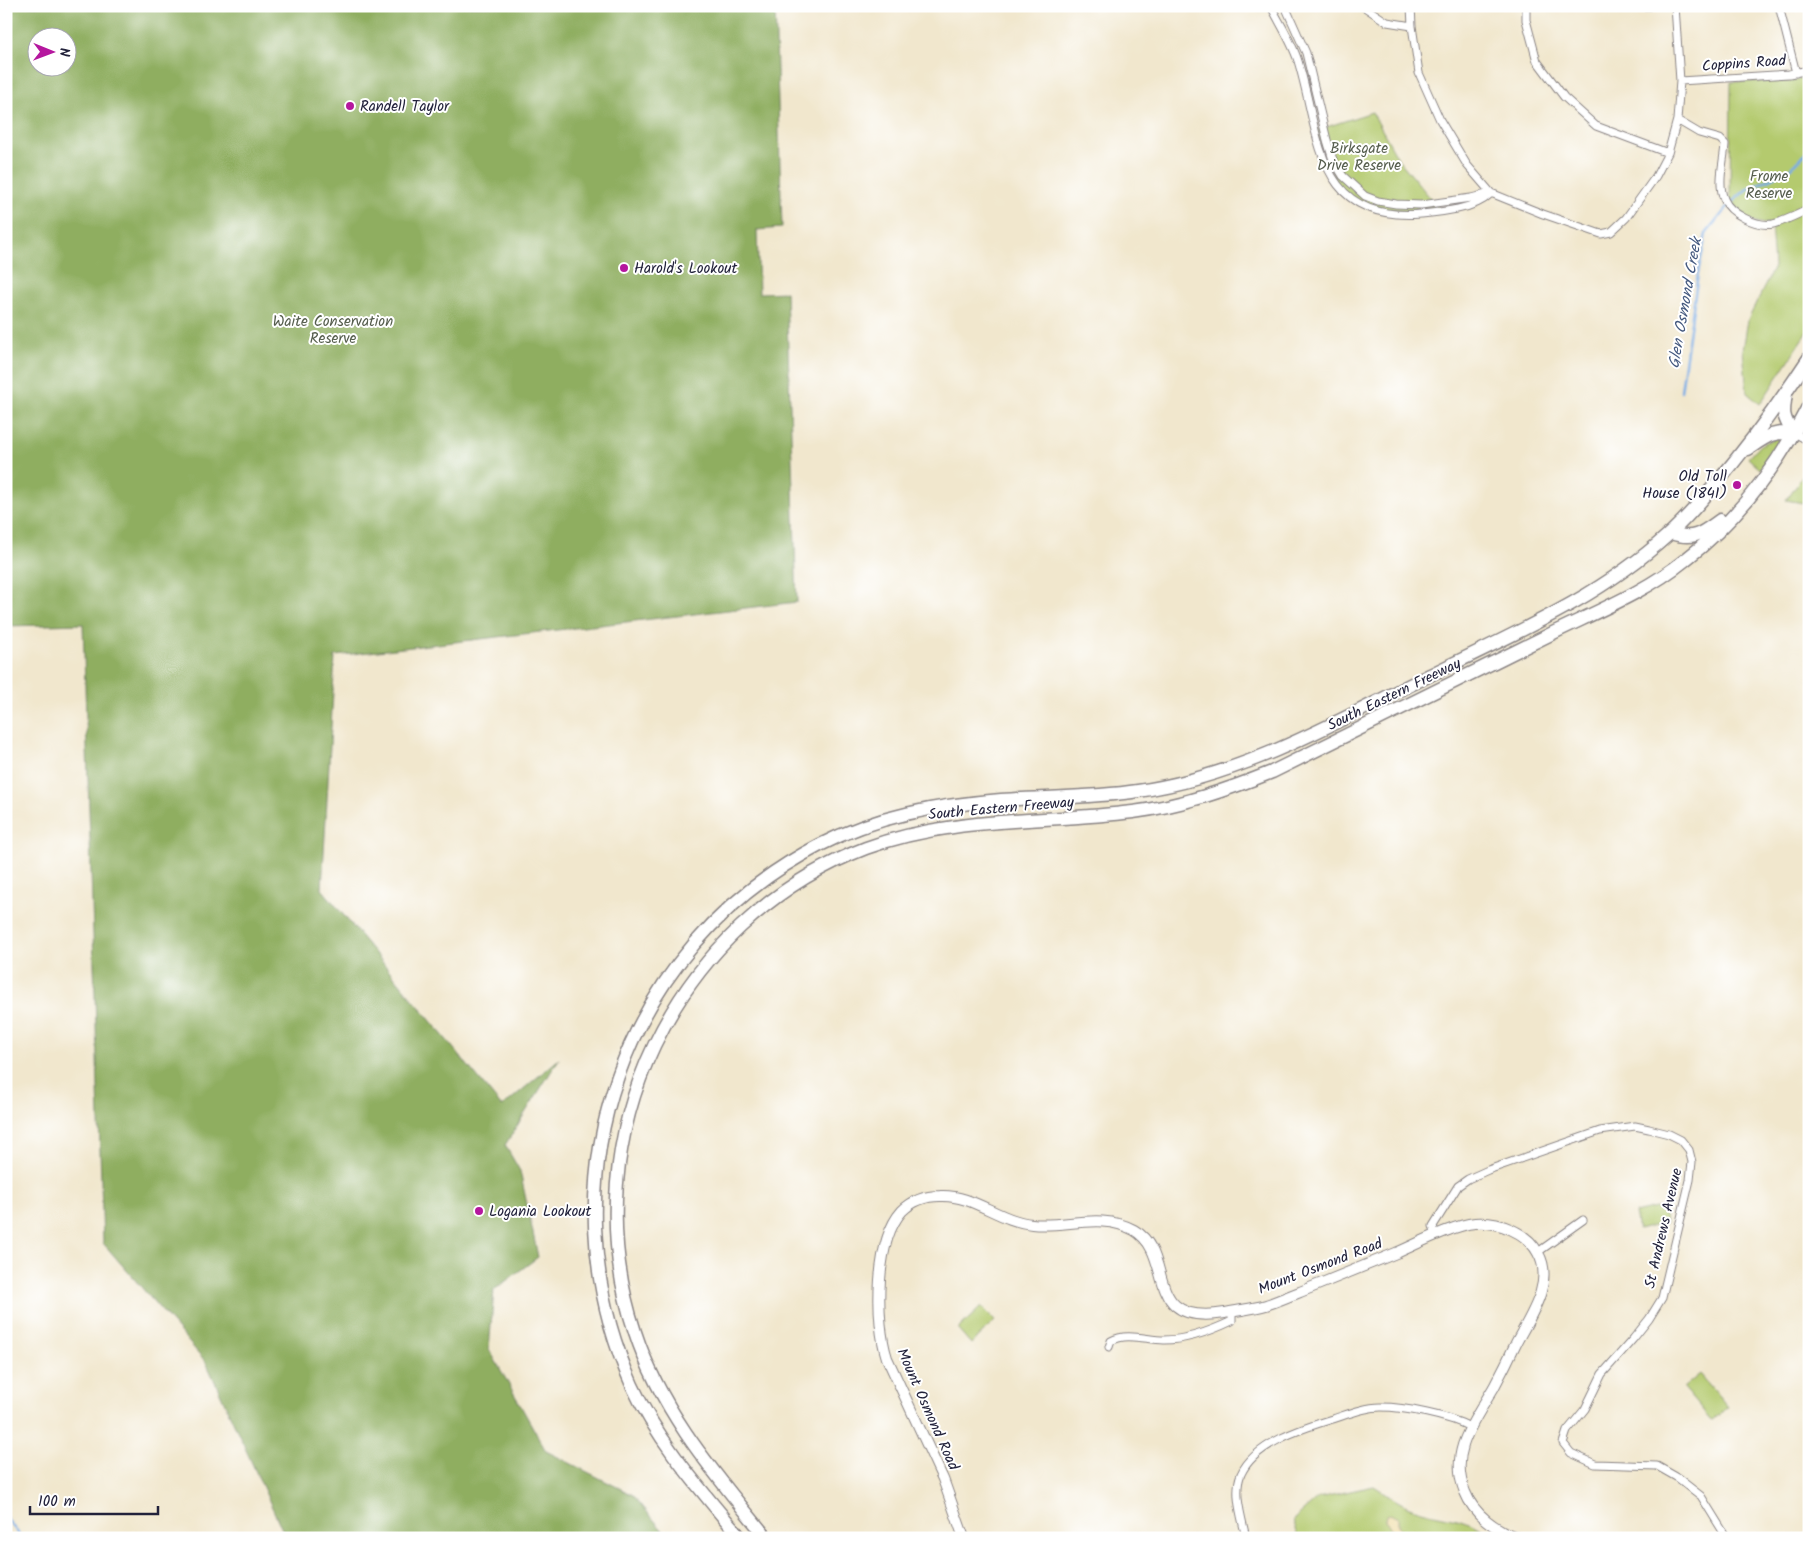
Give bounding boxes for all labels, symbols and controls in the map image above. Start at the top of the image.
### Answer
north arrow [28,28,78,78]
text: N [53,48,75,57]
street label: Coppins Road [1701,49,1787,79]
place label: Randell Taylor [360,95,450,119]
marker: Randell Taylor [344,100,356,112]
park label: Birksgate Drive Reserve [1317,137,1401,178]
park label: Frome Reserve [1746,165,1793,206]
water label: Glen Osmond Creek [1662,234,1710,371]
place label: Harold's Lookout [634,257,737,281]
marker: Harold's Lookout [618,262,630,274]
park label: Waite Conservation Reserve [273,310,393,351]
place label: Old Toll House (1841) [1642,465,1727,506]
marker: Old Toll House (1841) [1731,479,1743,491]
street label: South Eastern Freeway [1324,652,1466,738]
street label: South Eastern Freeway [927,791,1076,827]
street label: St Andrews Avenue [1638,1165,1690,1291]
place label: Logania Lookout [489,1200,592,1224]
marker: Logania Lookout [473,1205,485,1217]
street label: Mount Osmond Road [1255,1232,1387,1302]
street label: Mount Osmond Road [889,1344,965,1475]
scale bar [30,1484,158,1516]
text: 100 m [38,1490,76,1514]

